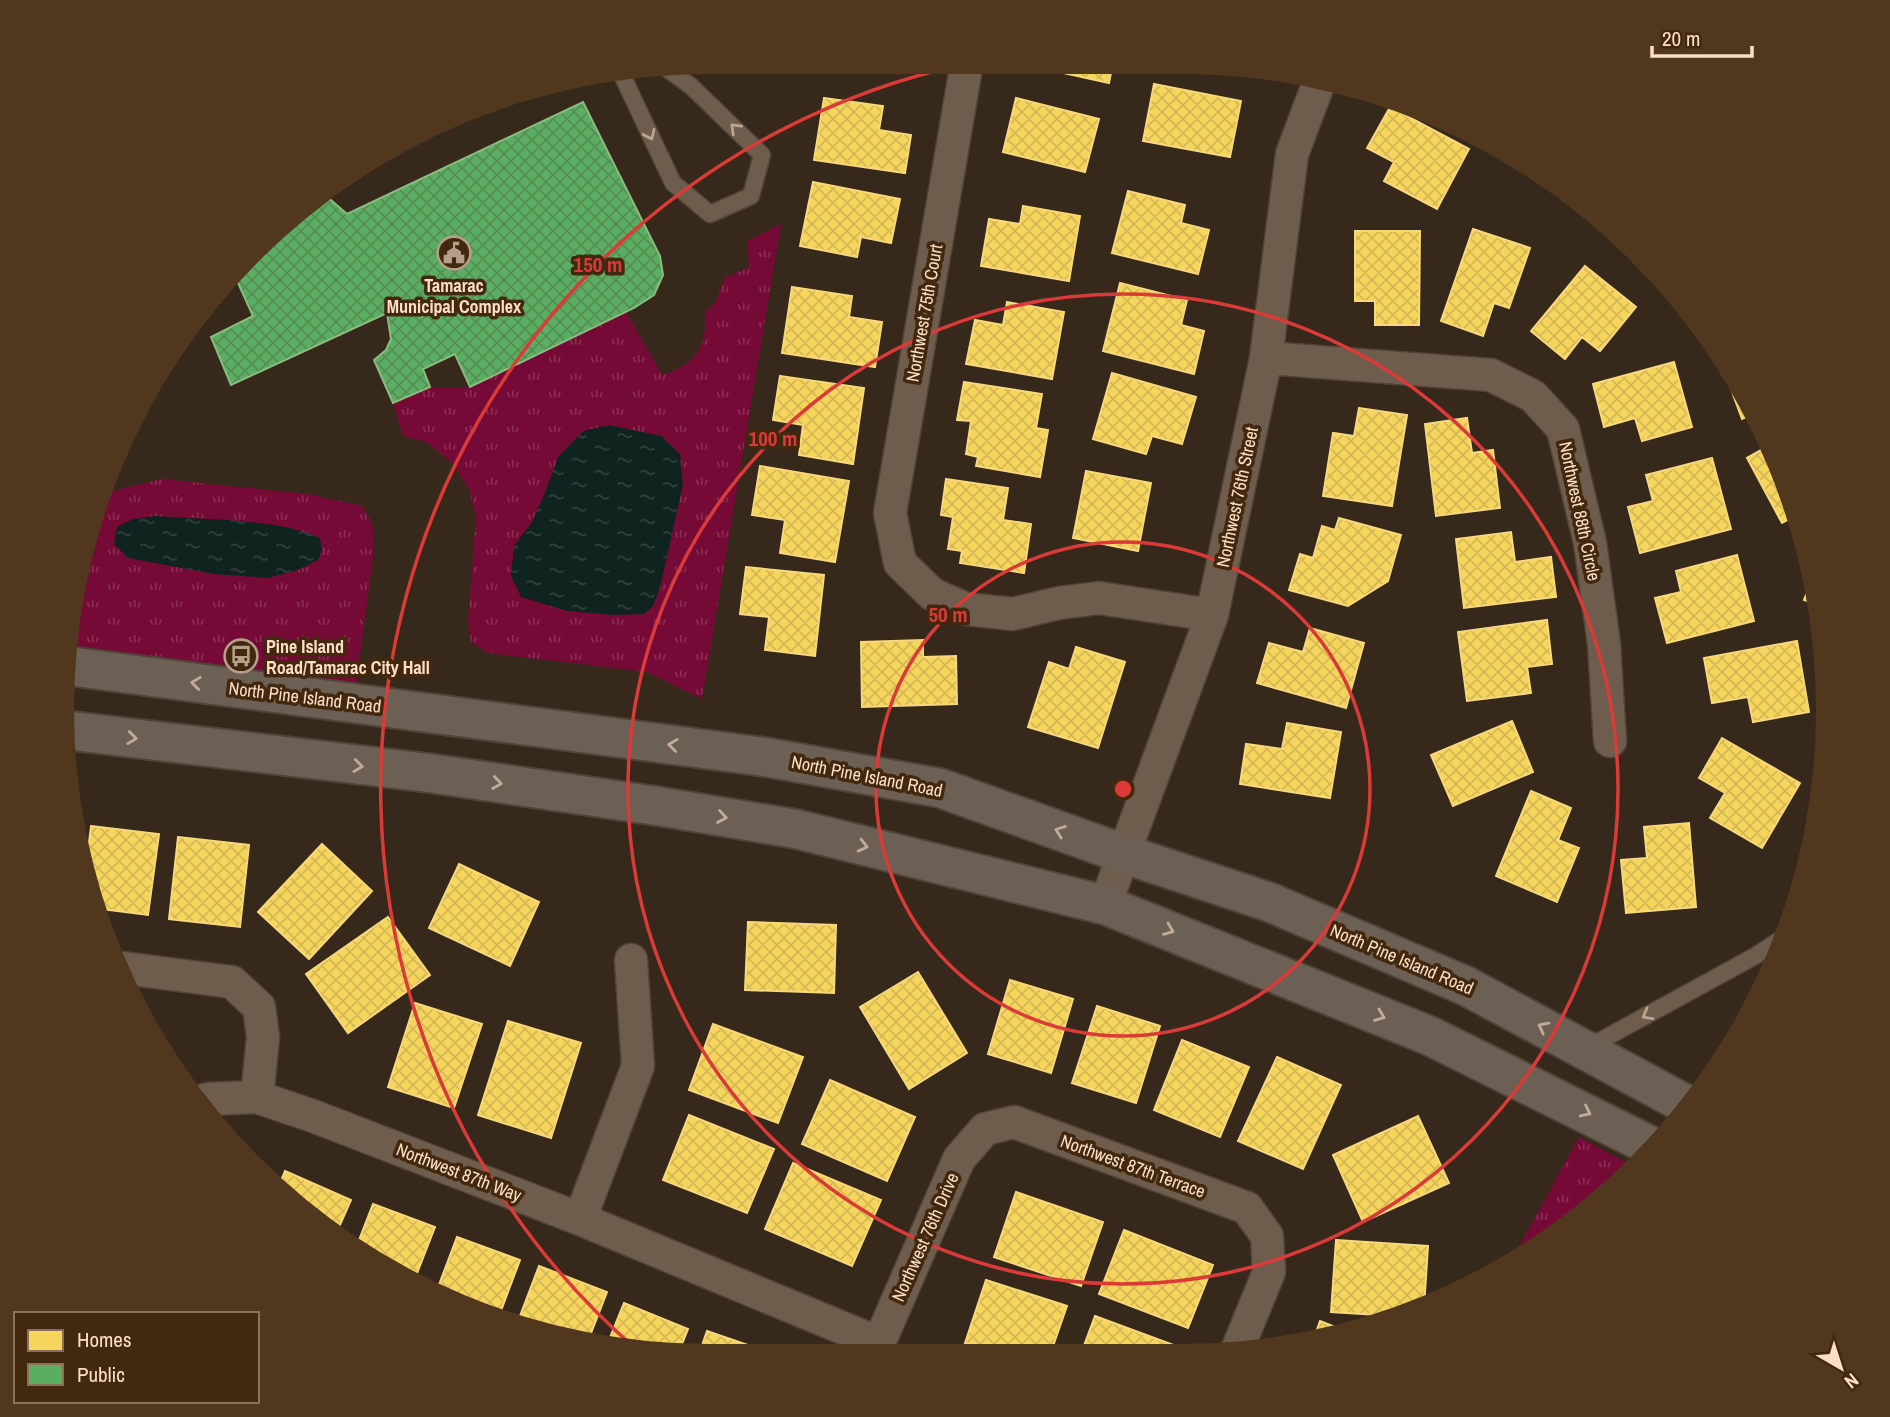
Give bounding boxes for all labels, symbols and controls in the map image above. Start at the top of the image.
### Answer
scale bar [1652,14,1752,58]
text: 20 m [1662,24,1700,53]
one-way arrow [730,124,743,137]
one-way arrow [642,128,656,140]
public building icon: Tamarac Municipal Complex [435,234,473,272]
street label: Northwest 75th Court [900,242,948,384]
text: 150 m [574,250,622,279]
place label: Tamarac Municipal Complex [387,273,522,319]
text: 100 m [749,424,797,453]
street label: Northwest 76th Street [1210,425,1264,569]
street label: Northwest 88th Circle [1553,439,1607,583]
text: 50 m [928,600,968,629]
place label: Pine Island Road/Tamarac City Hall [266,634,430,680]
bus stop icon: Pine Island Road/Tamarac City Hall [222,637,260,675]
one-way arrow [190,675,202,690]
street label: North Pine Island Road [227,675,383,719]
one-way arrow [126,731,138,746]
one-way arrow [667,737,679,752]
street label: North Pine Island Road [789,749,945,803]
one-way arrow [352,759,363,774]
one-way arrow [491,775,503,790]
centre of rings [1111,777,1135,801]
one-way arrow [716,809,727,824]
one-way arrow [1055,825,1067,839]
one-way arrow [856,837,868,852]
street label: North Pine Island Road [1326,918,1478,1000]
one-way arrow [1162,922,1174,936]
one-way arrow [1373,1007,1385,1021]
one-way arrow [1641,1007,1654,1020]
one-way arrow [1538,1022,1550,1035]
one-way arrow [1579,1104,1591,1118]
street label: Northwest 87th Terrace [1057,1128,1209,1204]
street label: Northwest 87th Way [393,1137,526,1208]
street label: Northwest 76th Drive [885,1169,965,1305]
legend [14,1312,259,1403]
text: Homes [77,1325,132,1354]
north arrow [1806,1333,1876,1403]
text: Public [77,1360,125,1389]
text: N [1839,1368,1864,1395]

